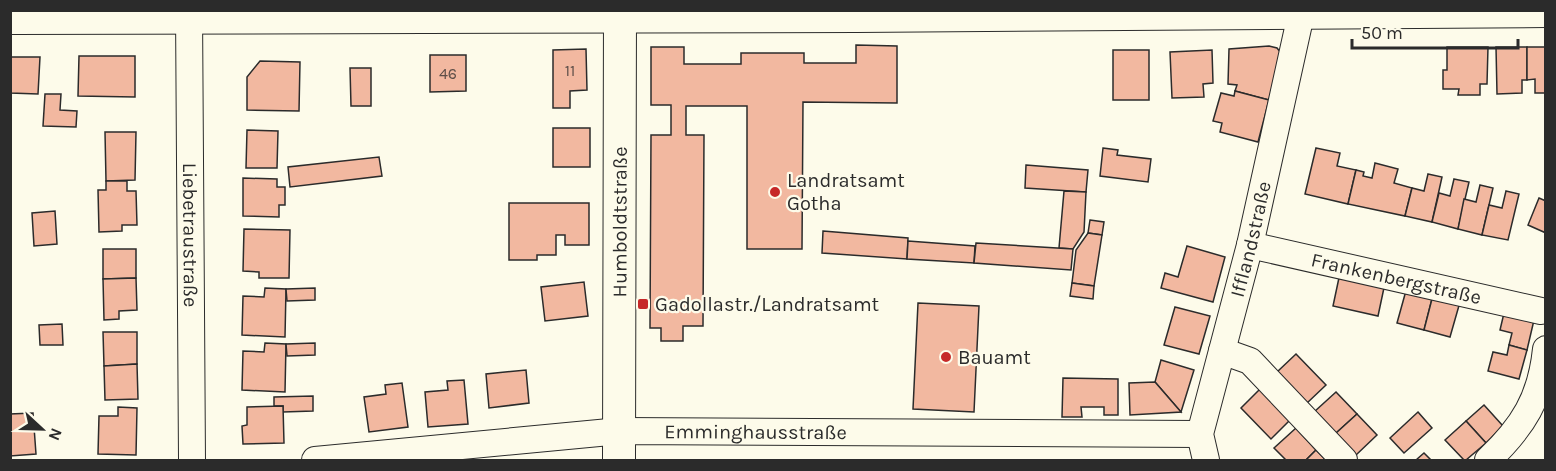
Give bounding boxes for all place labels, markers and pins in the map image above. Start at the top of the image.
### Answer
place label: Landratsamt Gotha [787,169,905,215]
marker: Landratsamt Gotha [768,185,782,199]
place label: Gadollastr./Landratsamt [655,293,880,316]
marker: Gadollastr./Landratsamt [636,297,650,311]
place label: Bauamt [958,346,1031,369]
marker: Bauamt [939,350,953,364]

